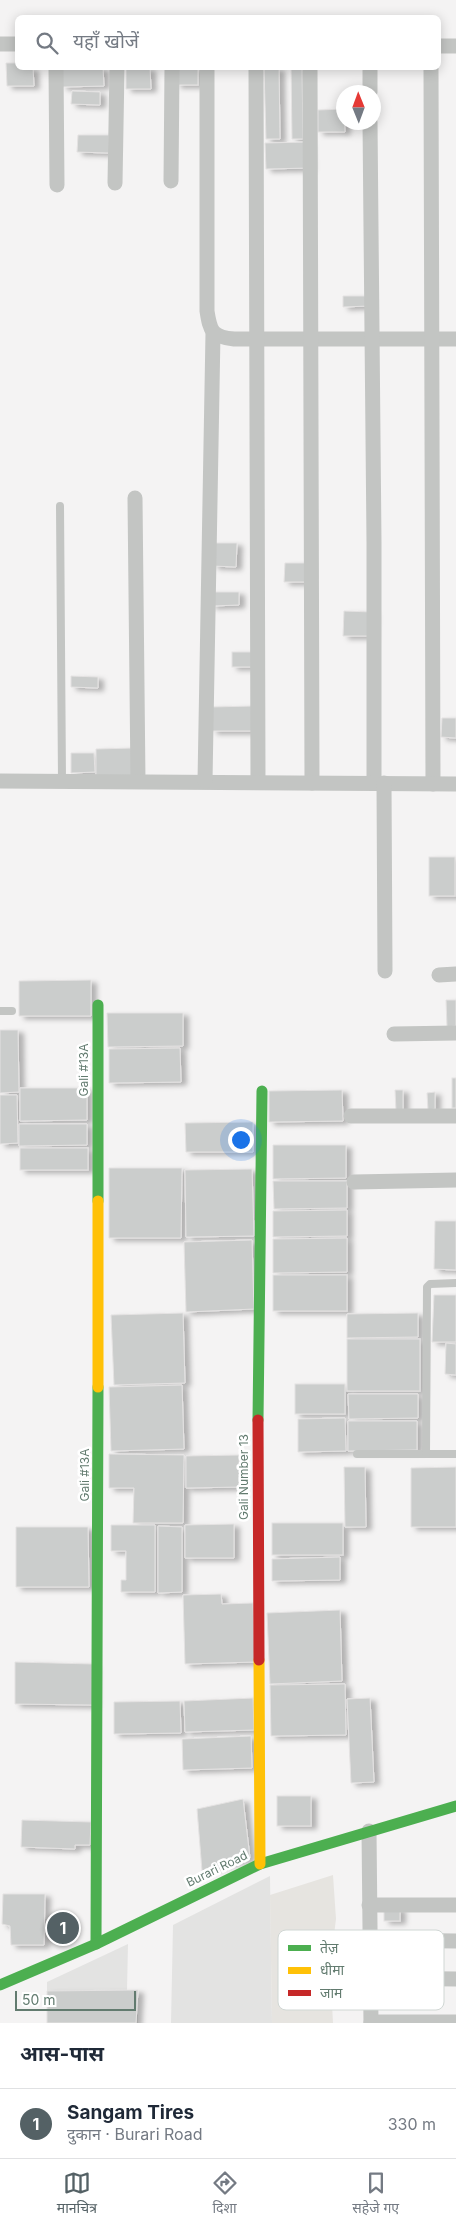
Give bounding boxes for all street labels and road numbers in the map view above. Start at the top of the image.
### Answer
street label: Gali #13A [76,1043,91,1097]
street label: Gali Number 13 [236,1434,251,1520]
street label: Gali #13A [77,1448,92,1502]
street label: Burari Road [184,1847,250,1890]

